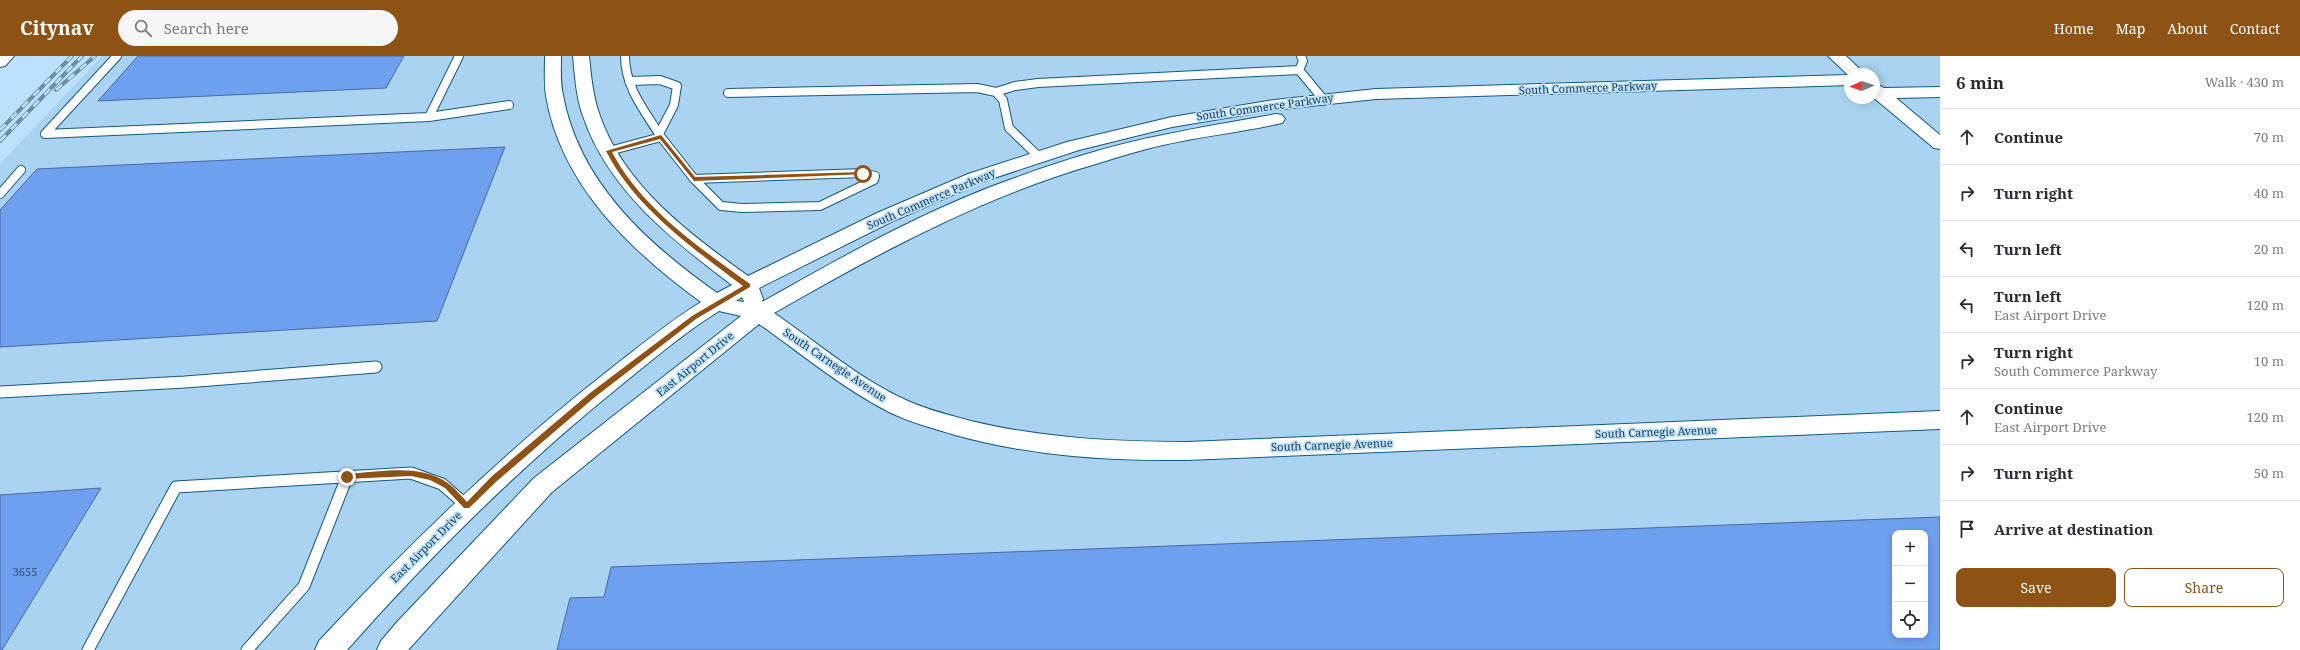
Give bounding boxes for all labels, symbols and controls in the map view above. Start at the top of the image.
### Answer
search box [118,10,398,46]
text: Citynav [20,15,94,41]
icon: search [132,17,154,39]
text: Search here [164,18,249,38]
text: Home [2054,19,2094,38]
text: Map [2116,19,2145,38]
text: About [2167,19,2208,38]
text: Contact [2230,19,2280,38]
north arrow [1844,68,1880,104]
text: 6 min [1956,71,2004,94]
text: Walk · 430 m [2205,73,2284,91]
street label: South Commerce Parkway [1519,78,1658,97]
street label: South Commerce Parkway [1195,89,1335,124]
icon: ahead [1956,126,1978,148]
text: Continue [1994,127,2063,147]
text: 70 m [2254,128,2284,146]
street label: South Commerce Parkway [864,164,998,232]
route start [854,165,872,183]
icon: right [1956,182,1978,204]
text: Turn right [1994,183,2073,203]
text: 40 m [2254,184,2284,202]
icon: left [1956,238,1978,260]
text: Turn left [1994,239,2062,259]
text: 20 m [2254,240,2284,258]
text: Turn left [1994,286,2062,306]
icon: left [1956,294,1978,316]
text: 120 m [2247,296,2284,314]
text: East Airport Drive [1994,306,2106,324]
street label: South Carnegie Avenue [781,324,890,405]
street label: East Airport Drive [653,328,736,399]
text: Turn right [1994,342,2073,362]
icon: right [1956,350,1978,372]
text: 10 m [2254,352,2284,370]
text: South Commerce Parkway [1994,362,2157,380]
text: Continue [1994,398,2063,418]
icon: ahead [1956,406,1978,428]
text: 120 m [2247,408,2284,426]
text: East Airport Drive [1994,418,2106,436]
street label: South Carnegie Avenue [1595,422,1717,441]
street label: South Carnegie Avenue [1271,435,1393,454]
icon: right [1956,462,1978,484]
text: Turn right [1994,463,2073,483]
text: 50 m [2254,464,2284,482]
route end [338,468,356,486]
street label: East Airport Drive [387,508,465,586]
icon: arrive [1956,518,1978,540]
text: Arrive at destination [1994,519,2153,539]
map controls [1892,530,1928,638]
button: + [1892,530,1928,566]
house number: 3655 [13,564,37,579]
button: − [1892,566,1928,602]
button: Save [1956,568,2116,607]
button: Share [2124,568,2284,607]
button: locate [1892,602,1928,638]

